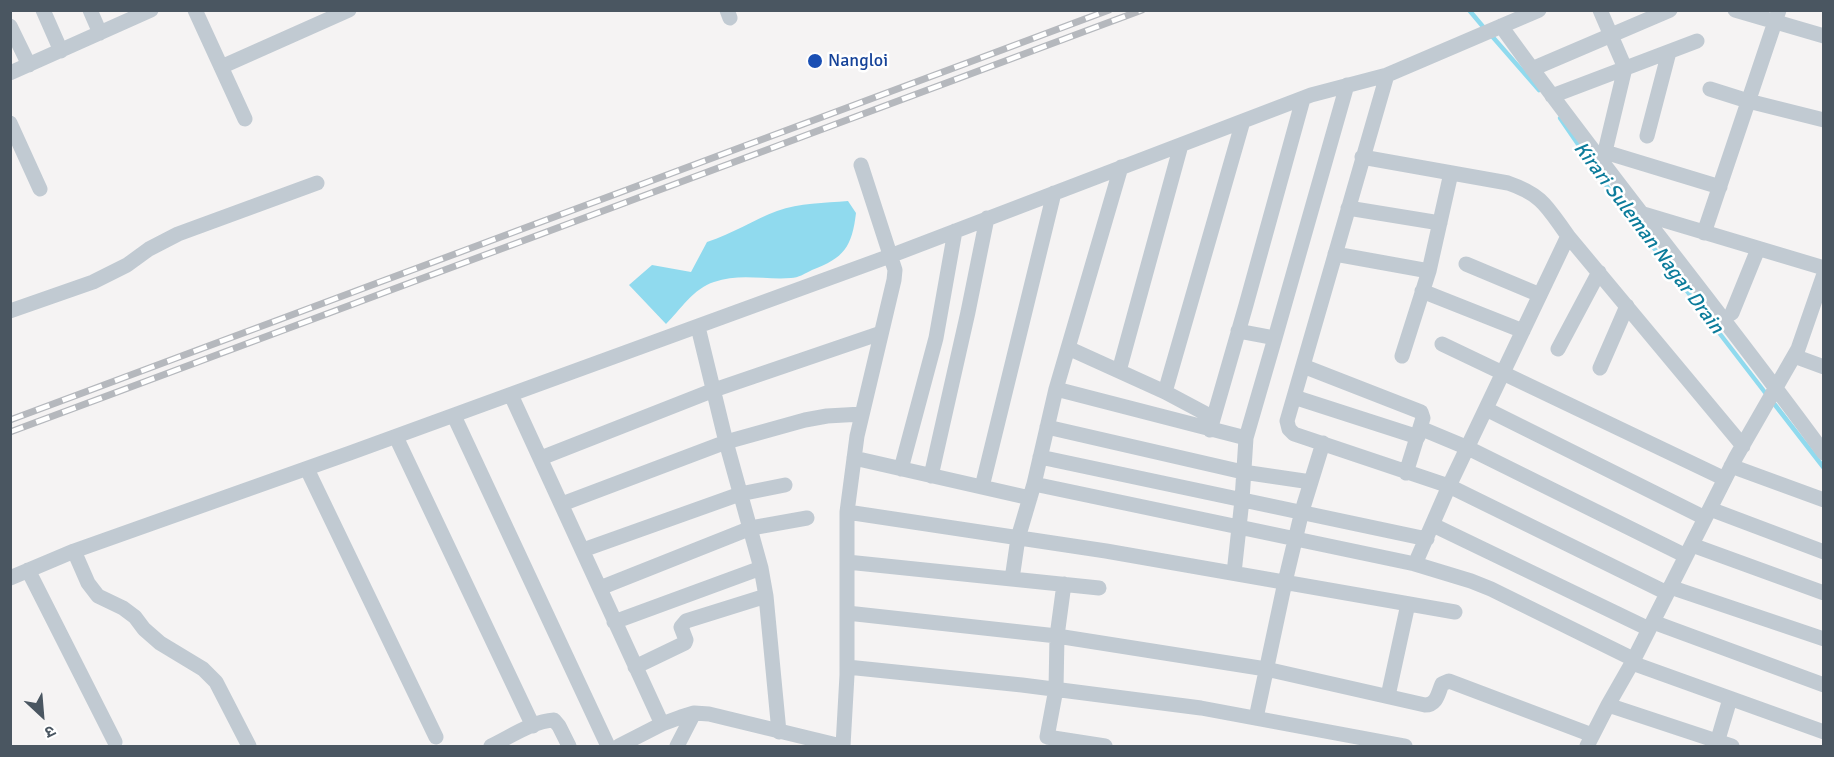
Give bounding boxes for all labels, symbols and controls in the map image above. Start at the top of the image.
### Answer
place label: Nangloi [828,50,888,72]
marker: Nangloi [806,52,824,70]
water label: Kirari Suleman Nagar Drain [1568,137,1728,339]
north arrow [12,685,72,745]
text: उ [41,720,58,742]

